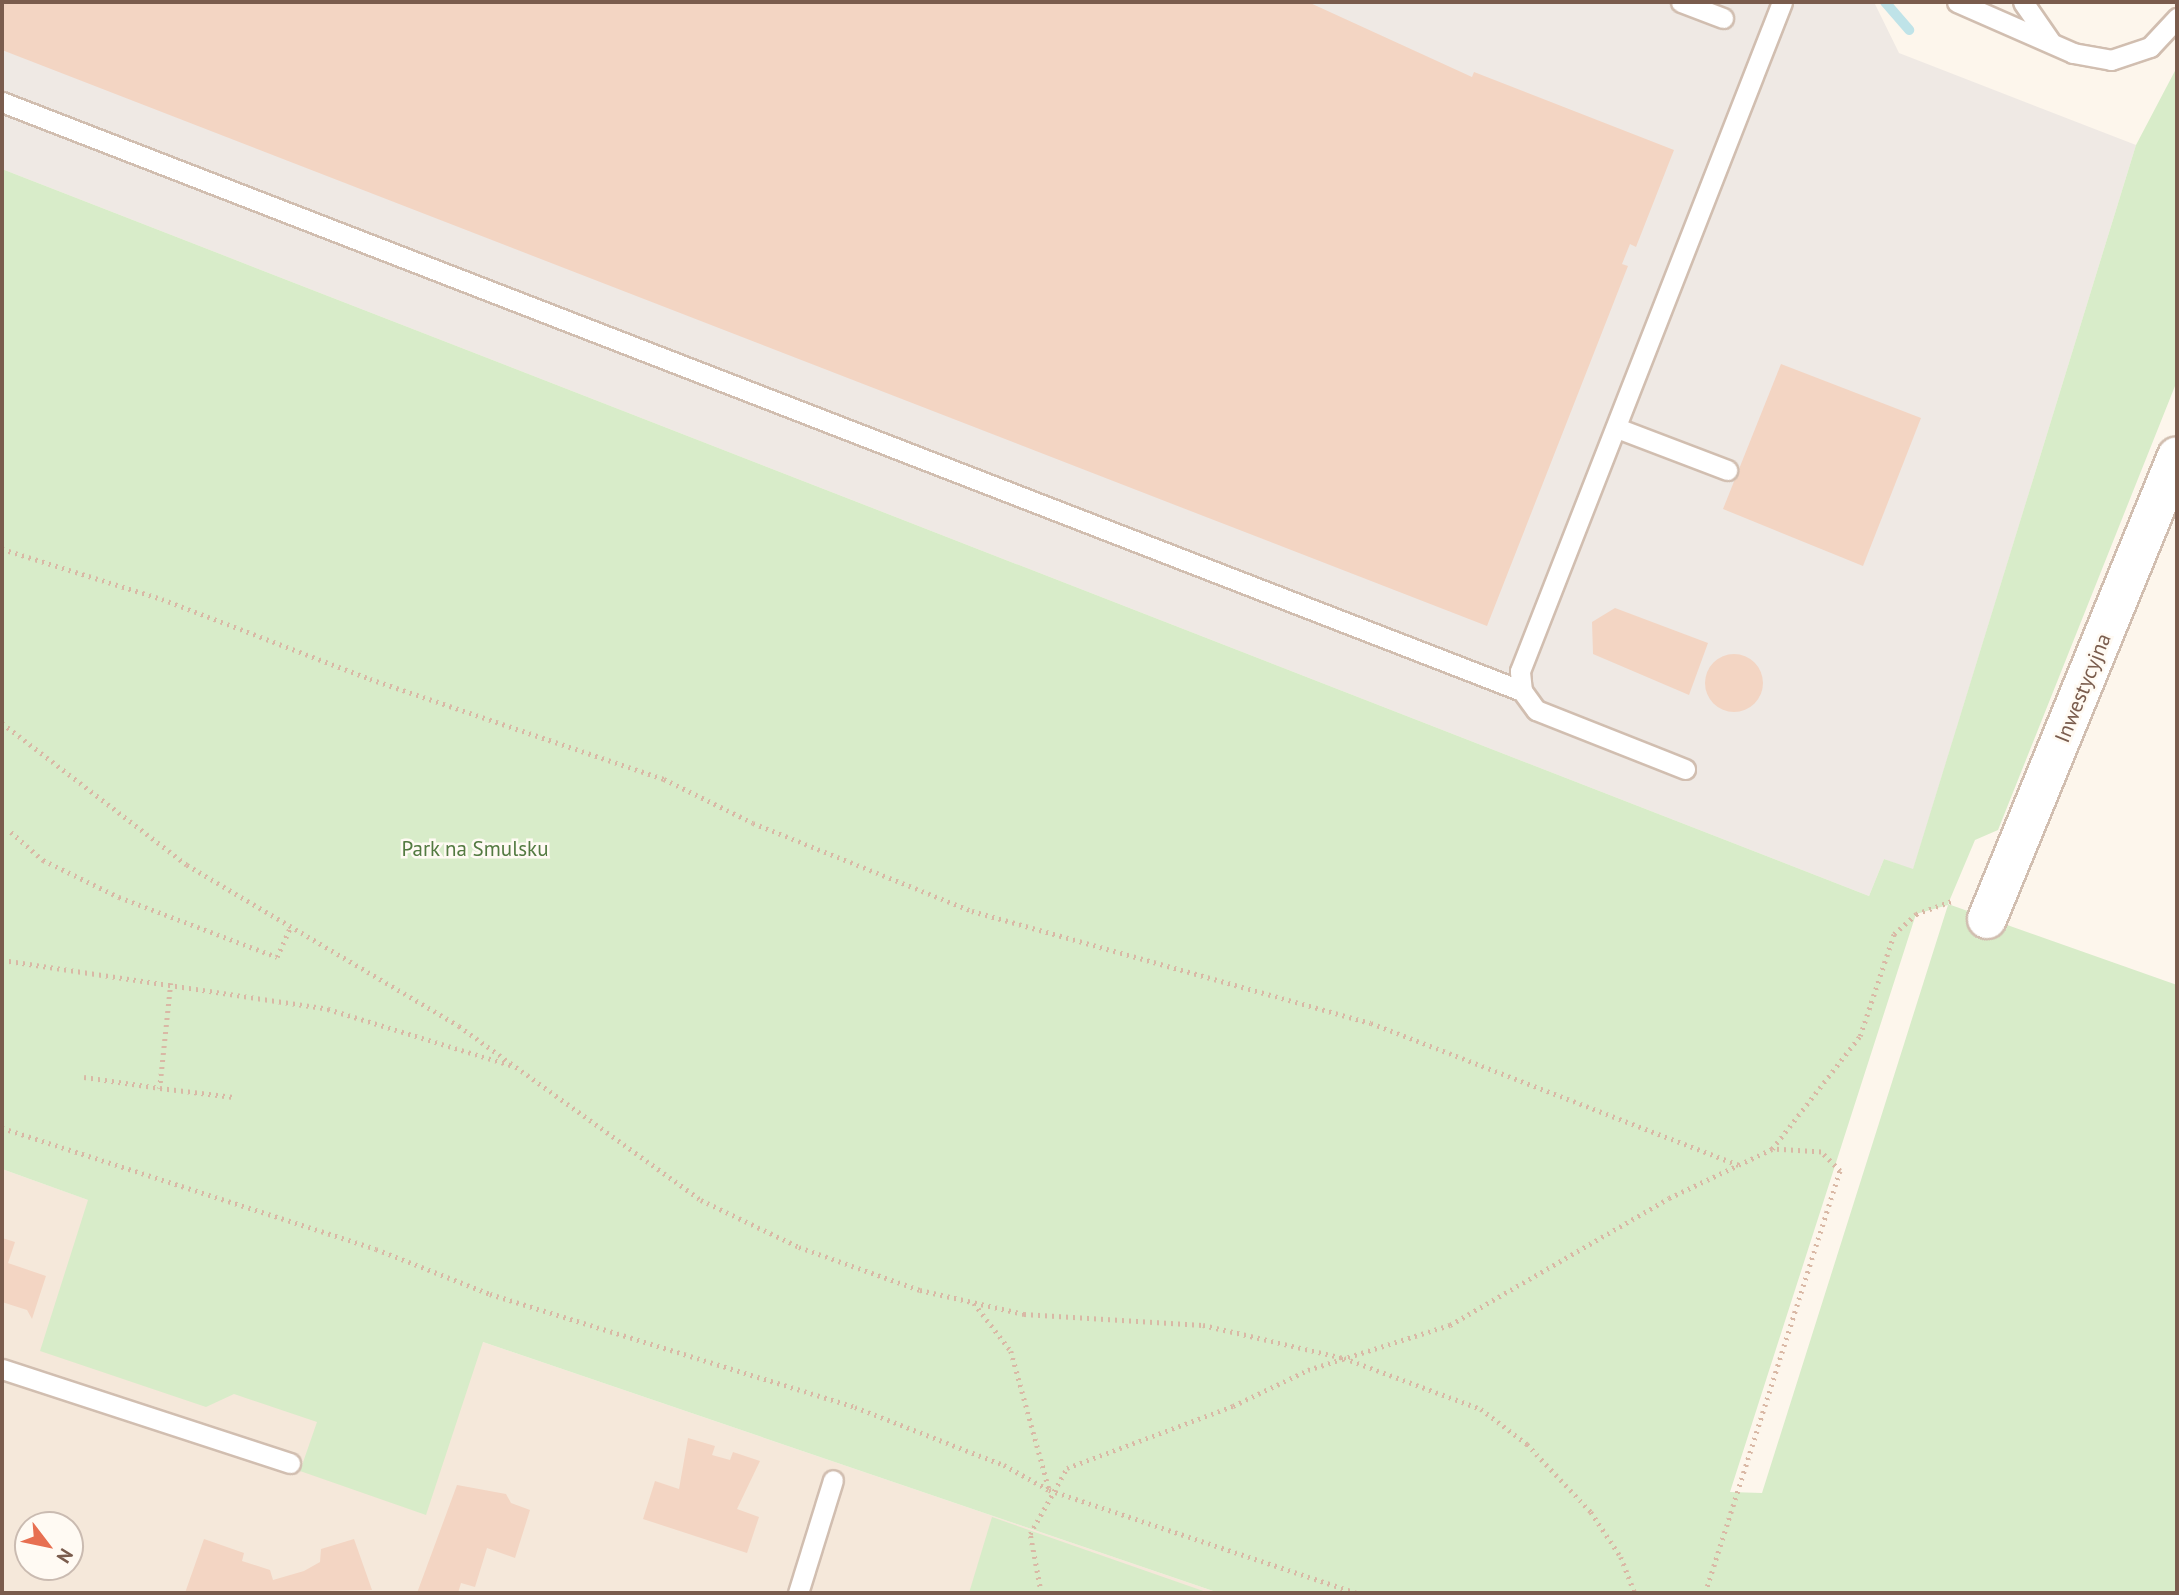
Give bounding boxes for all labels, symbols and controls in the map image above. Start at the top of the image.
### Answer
street label: Inwestycyjna [2050,630,2116,746]
park label: Park na Smulsku [401,836,549,862]
north arrow [14,1511,84,1581]
text: N [52,1544,79,1568]

